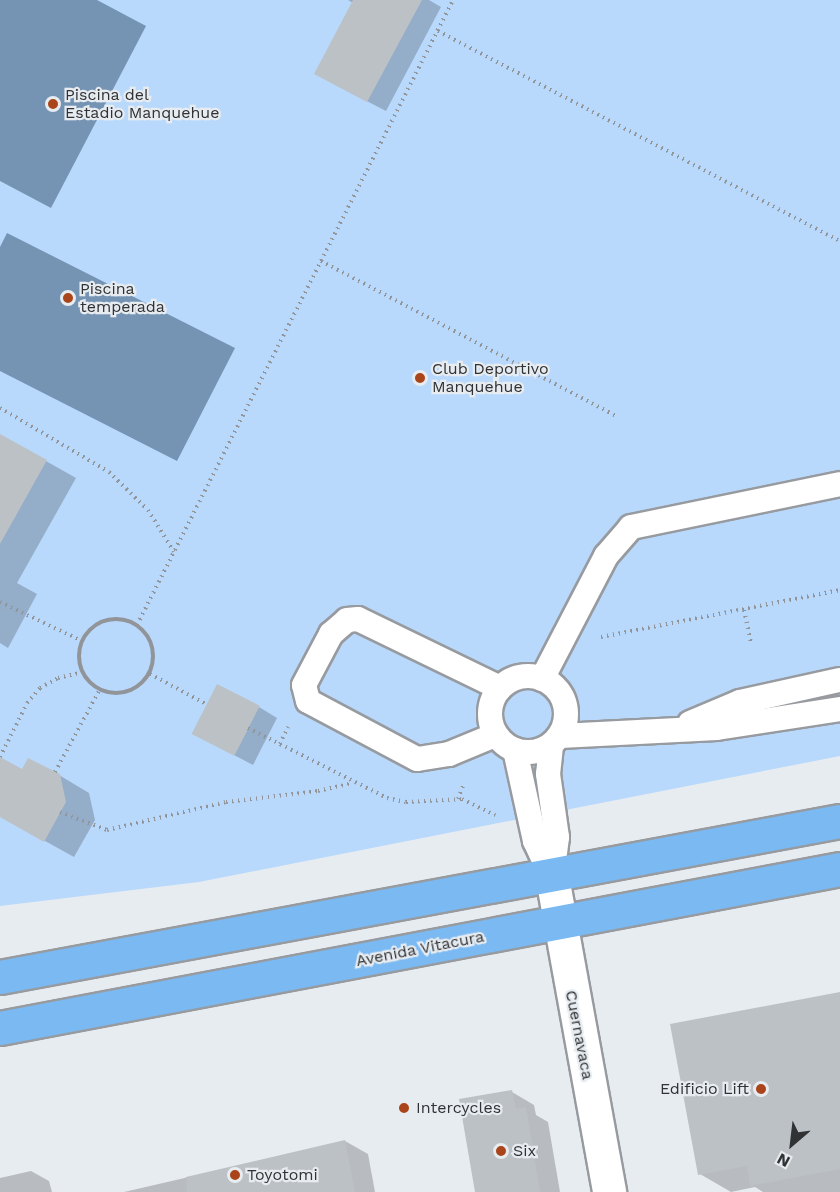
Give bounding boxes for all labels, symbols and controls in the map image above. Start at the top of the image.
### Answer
place label: Piscina del Estadio Manquehue [65,85,219,123]
marker: Piscina del Estadio Manquehue [46,97,60,111]
place label: Piscina temperada [80,279,165,317]
marker: Piscina temperada [61,291,75,305]
place label: Club Deportivo Manquehue [432,359,549,397]
marker: Club Deportivo Manquehue [413,371,427,385]
street label: Avenida Vitacura [354,927,486,971]
street label: Cuernavaca [561,989,597,1081]
place label: Edificio Lift [660,1079,749,1099]
marker: Edificio Lift [754,1082,768,1096]
place label: Intercycles [416,1098,501,1118]
marker: Intercycles [397,1101,411,1115]
north arrow [762,1114,822,1174]
place label: Six [513,1141,536,1161]
marker: Six [494,1144,508,1158]
text: N [774,1149,793,1172]
place label: Toyotomi [247,1165,318,1185]
marker: Toyotomi [228,1168,242,1182]

